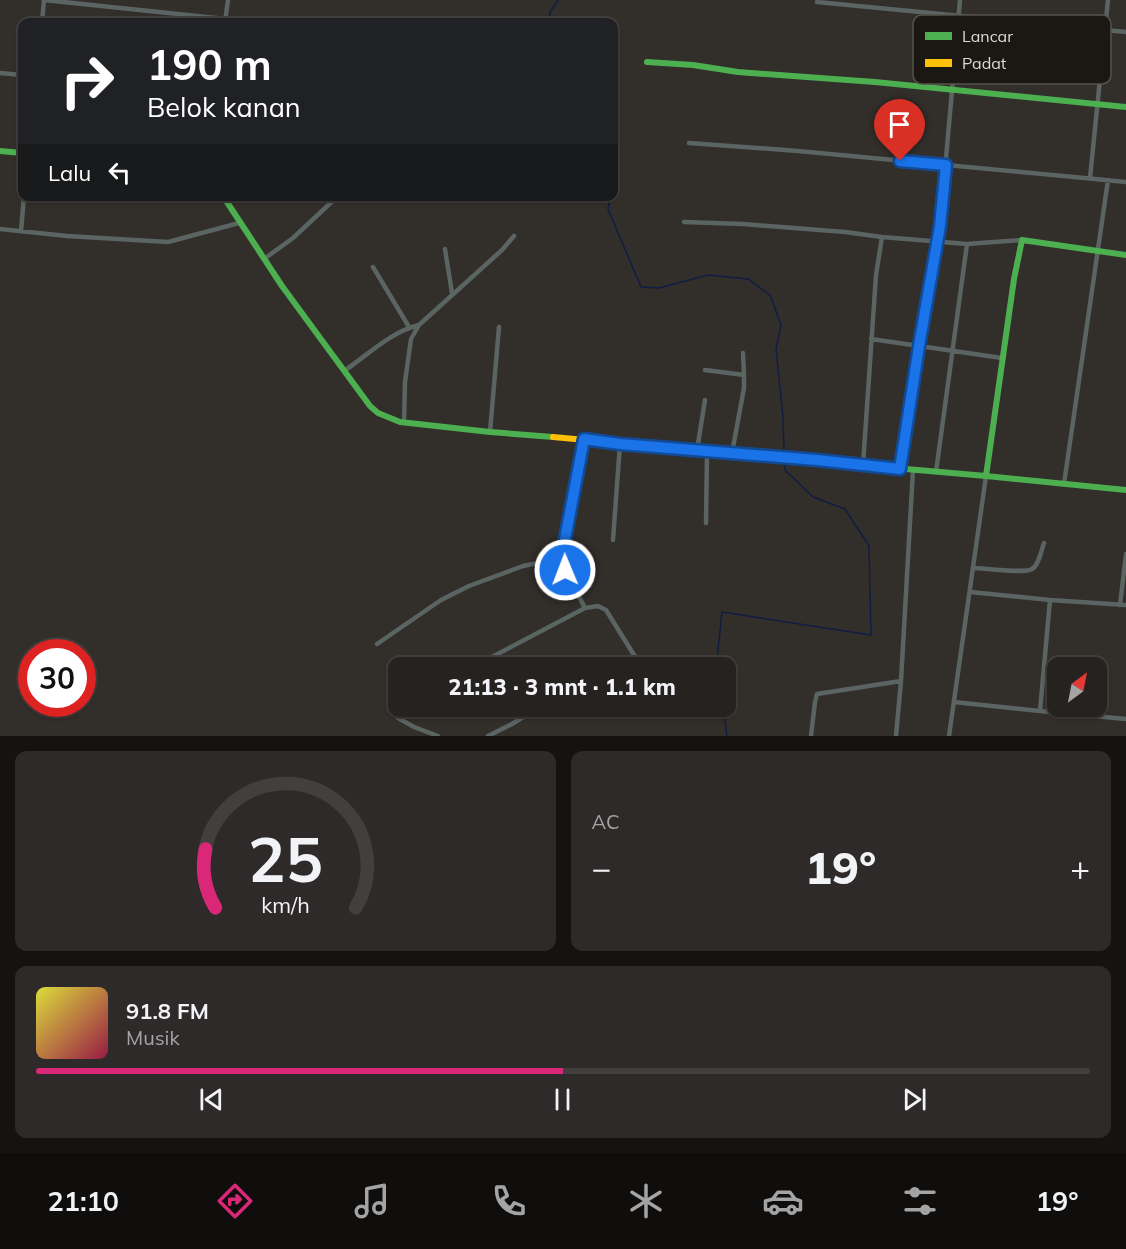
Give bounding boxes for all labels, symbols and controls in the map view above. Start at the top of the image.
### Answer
legend [913,15,1111,84]
text: Lancar [962,26,1013,46]
text: 190 m [147,38,272,91]
icon: right [48,42,126,120]
text: Padat [962,53,1007,73]
text: Belok kanan [147,90,301,124]
pin [874,99,925,161]
icon: arrive [883,108,916,141]
icon: left [103,156,136,189]
text: Lalu [48,159,91,187]
position arrow [533,538,597,602]
speed limit sign: 30 [18,639,96,717]
north arrow [1047,657,1107,717]
map controls [1047,657,1107,717]
text: 21:13 · 3 mnt · 1.1 km [448,673,676,701]
text: AC [592,809,620,834]
text: 25 [248,819,323,898]
text: 19° [805,839,876,895]
text: − [592,847,611,888]
text: + [1070,847,1090,888]
text: km/h [261,891,309,918]
text: 91.8 FM [126,997,209,1025]
text: Musik [126,1025,180,1050]
icon: previous [195,1083,228,1116]
icon: pause [546,1083,579,1116]
icon: next [898,1083,931,1116]
icon: directions [214,1180,256,1222]
icon: music [351,1180,393,1222]
icon: phone [488,1180,530,1222]
icon: climate [625,1180,667,1222]
icon: car [762,1180,804,1222]
icon: filters [899,1180,941,1222]
text: 21:10 [47,1184,119,1218]
text: 19° [1036,1184,1078,1218]

